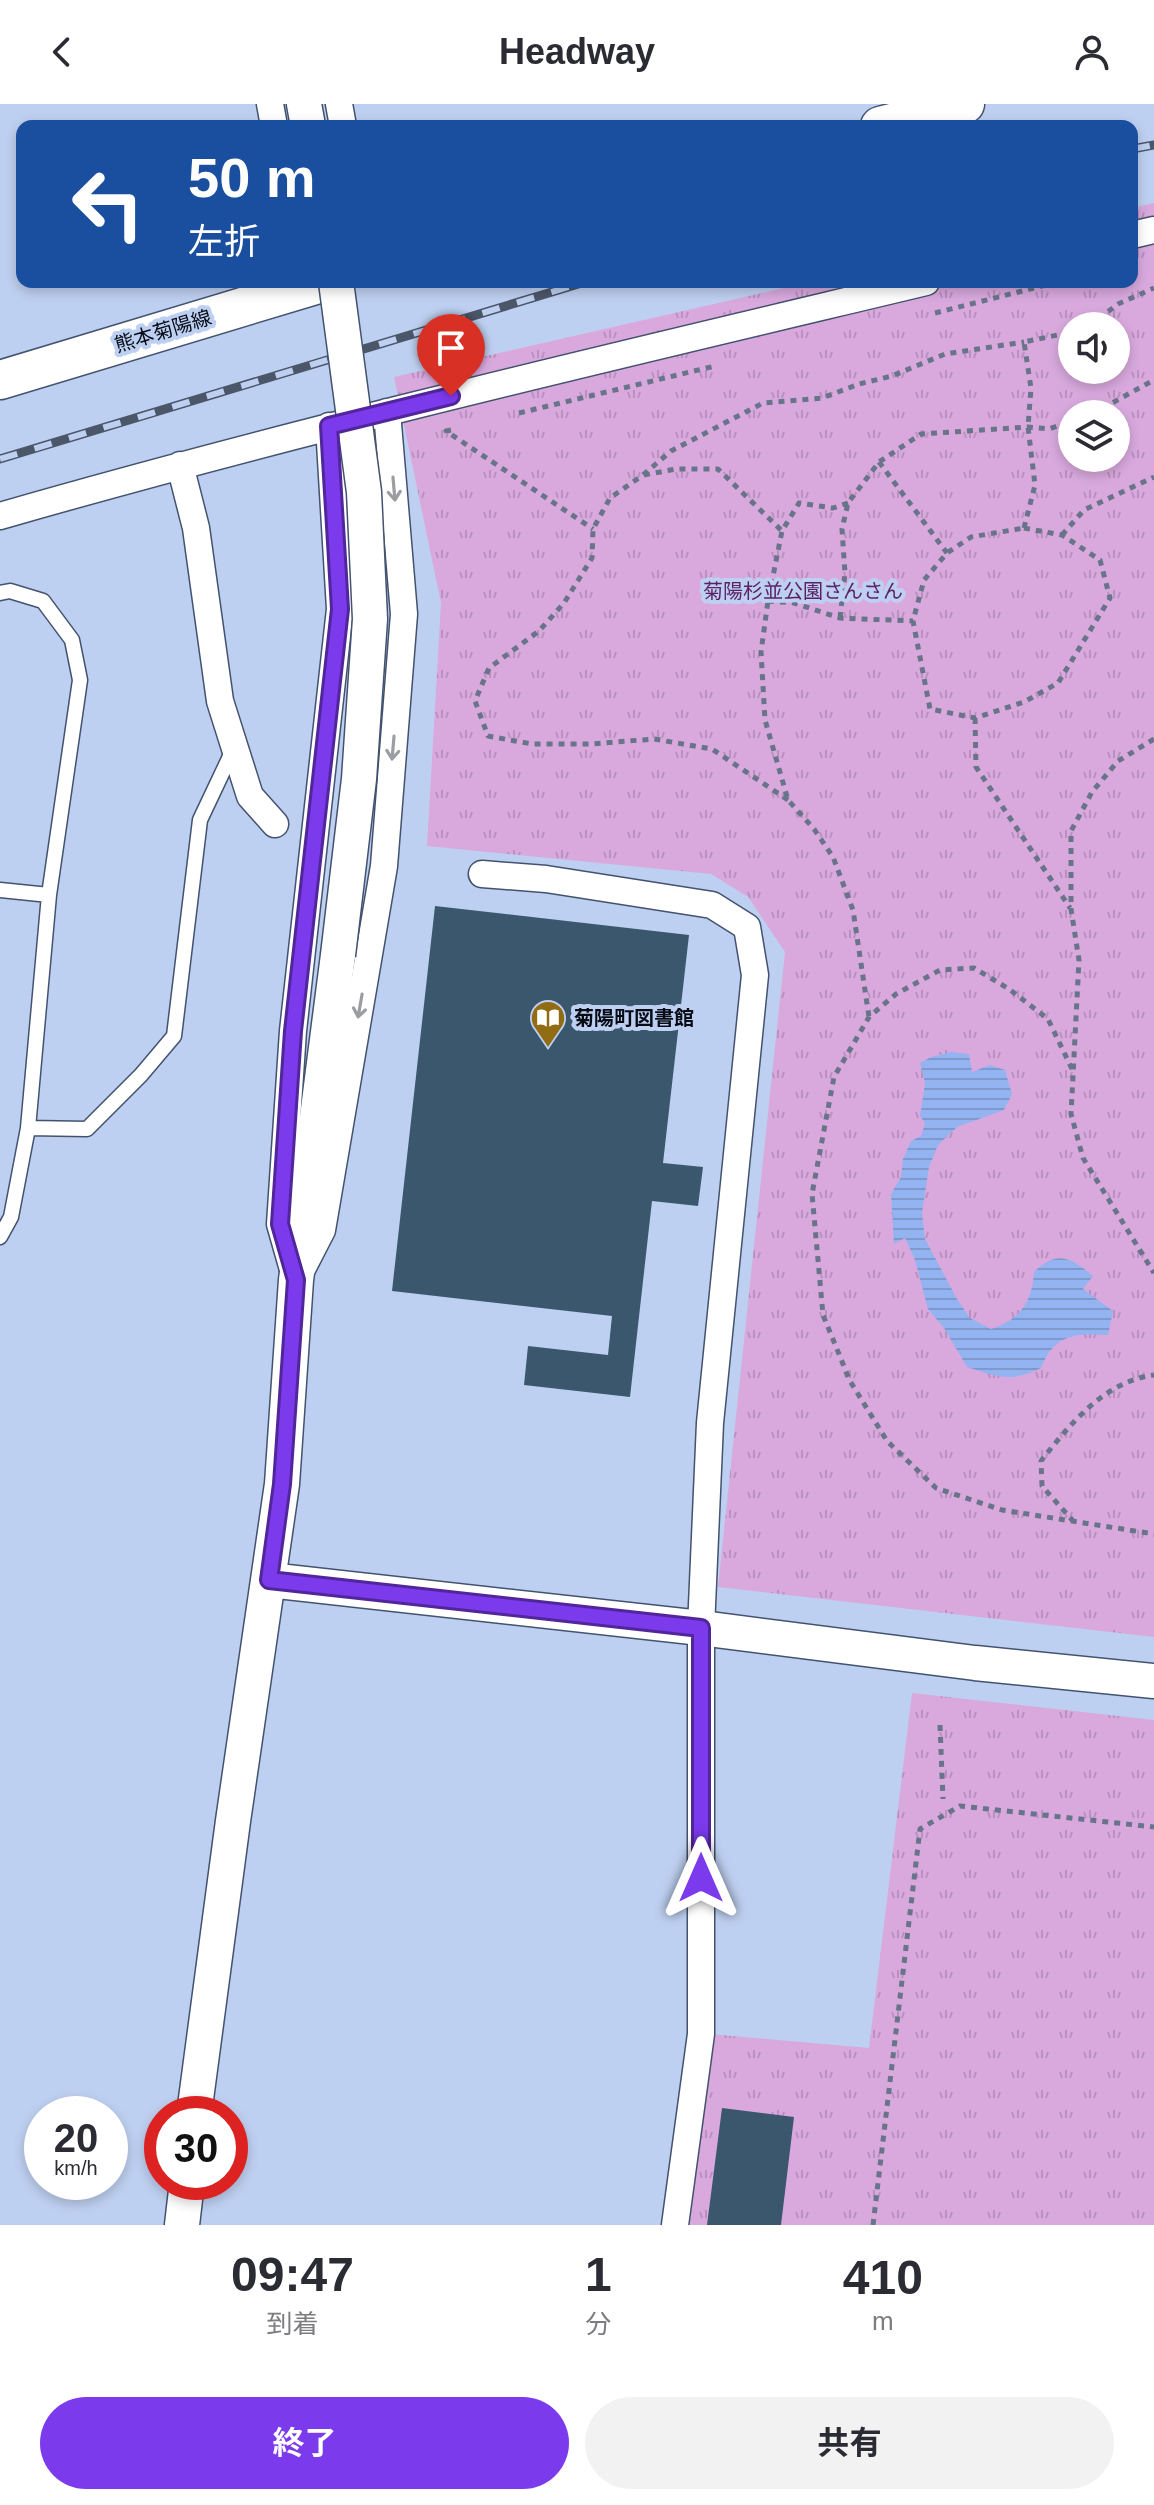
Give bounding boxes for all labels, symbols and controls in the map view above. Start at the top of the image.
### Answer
icon: back [40,30,84,74]
icon: person [1070,30,1114,74]
text: Headway [499,31,655,72]
text: 50 m [188,146,316,209]
icon: left [56,152,160,256]
text: 左折 [188,221,260,262]
street label: 熊本菊陽線 [112,306,214,356]
map controls [1058,312,1130,472]
button: sound [1058,312,1130,384]
pin [417,314,485,396]
icon: arrive [429,326,473,370]
button: layers [1058,400,1130,472]
one-way arrow [387,475,402,502]
park label: 菊陽杉並公園さんさん [703,580,903,602]
one-way arrow [386,735,401,761]
one-way arrow [352,993,367,1018]
library icon: 菊陽町図書館 [529,999,567,1049]
place label: 菊陽町図書館 [574,1007,694,1029]
position arrow [659,1836,743,1920]
speed limit sign: 30 [144,2096,248,2200]
text: 20 [54,2116,98,2160]
text: km/h [54,2157,98,2179]
text: 09:47 [231,2248,354,2301]
text: 1 [585,2248,612,2301]
text: 410 [843,2251,923,2304]
text: m [872,2306,894,2336]
text: 到着 [266,2309,319,2339]
text: 分 [585,2309,611,2339]
button: 終了 [40,2397,569,2489]
button: 共有 [585,2397,1114,2489]

